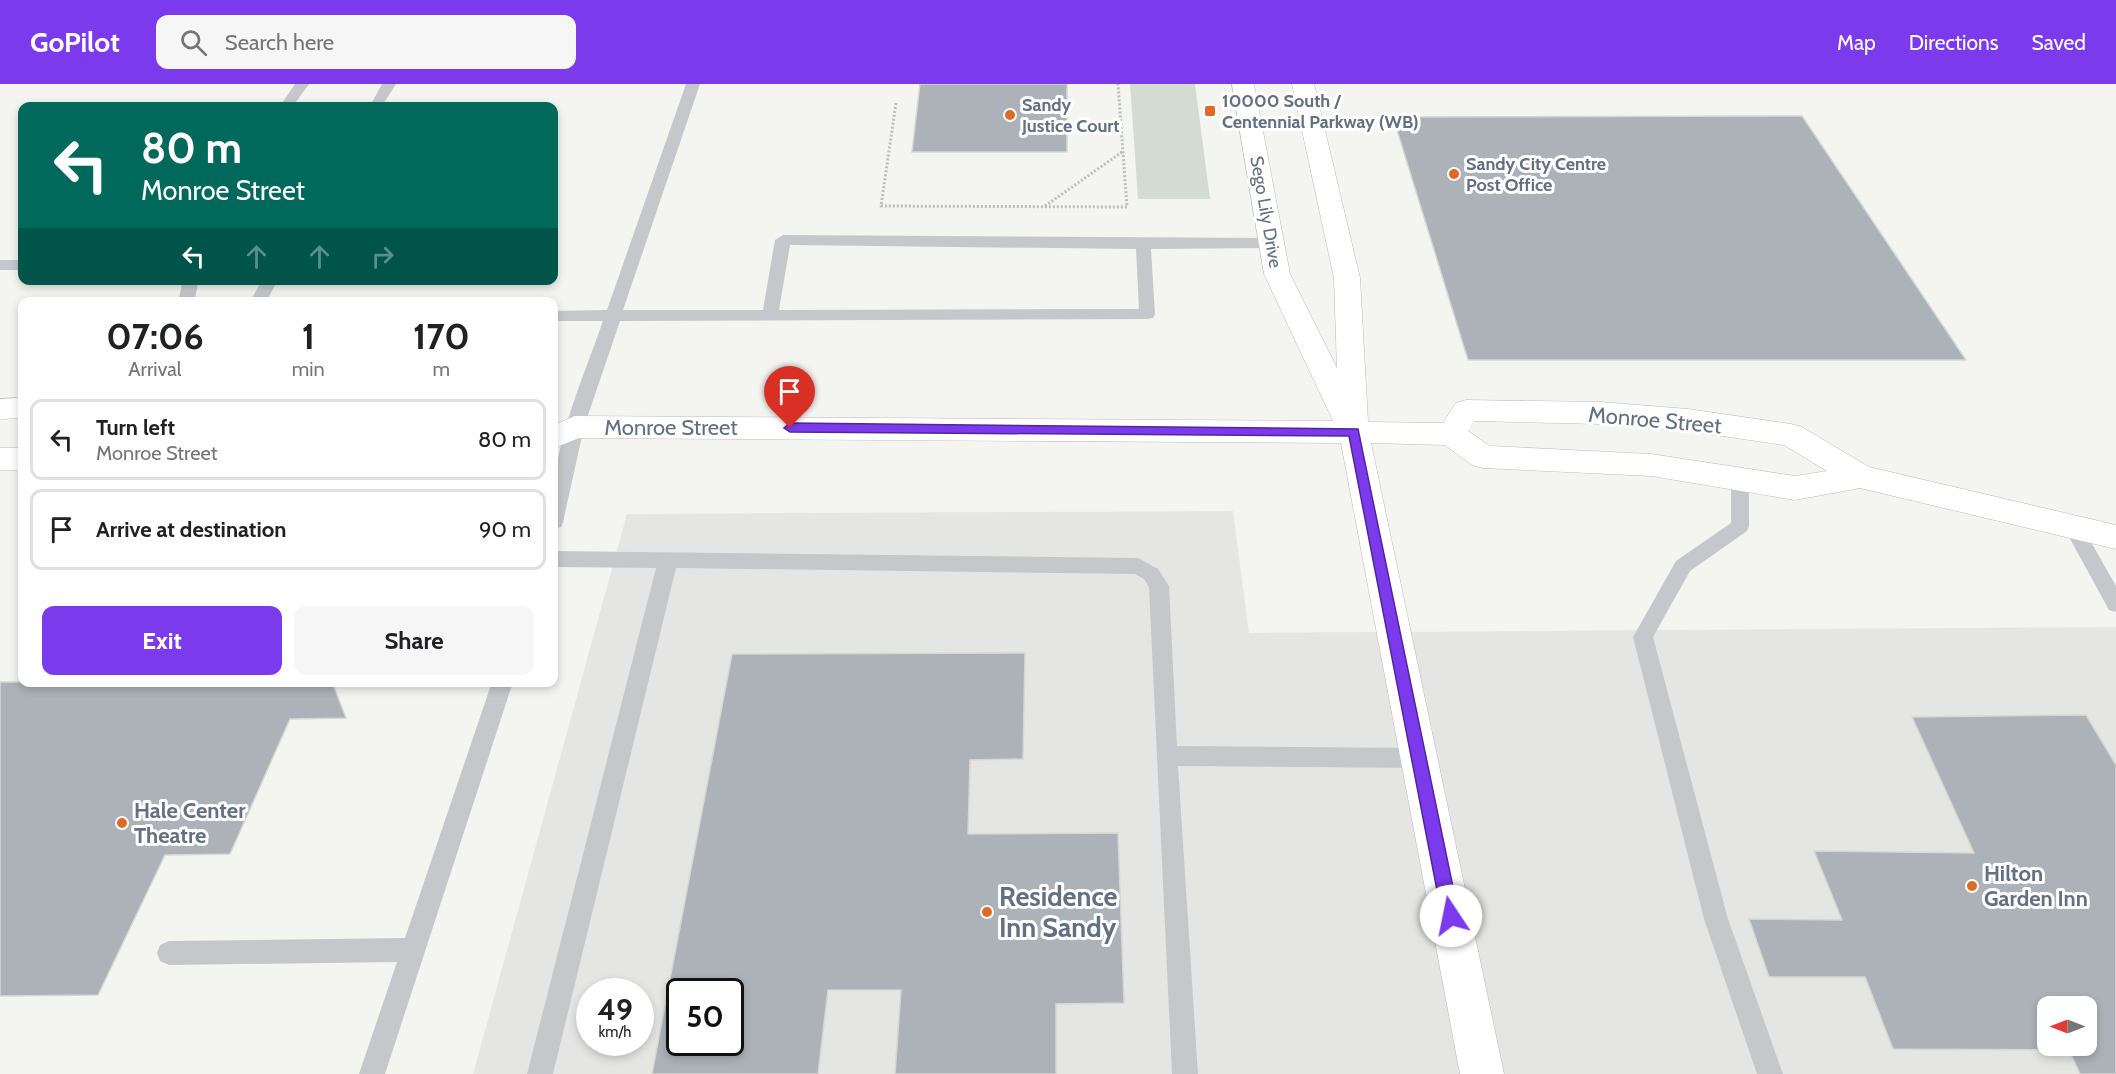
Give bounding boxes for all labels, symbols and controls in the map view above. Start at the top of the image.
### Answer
search box [156,15,576,69]
text: GoPilot [30,25,120,59]
icon: search [177,26,210,59]
text: Search here [225,29,334,56]
text: Map [1837,30,1876,55]
text: Directions [1909,30,1998,55]
text: Saved [2031,30,2086,55]
place label: 10000 South / Centennial Parkway (WB) [1222,90,1419,133]
place label: Sandy Justice Court [1021,94,1119,137]
marker: 10000 South / Centennial Parkway (WB) [1203,104,1217,118]
marker: Sandy Justice Court [1003,108,1017,122]
text: 80 m [141,122,242,174]
icon: left [42,126,120,204]
place label: Sandy City Centre Post Office [1466,153,1606,196]
street label: Sego Lily Drive [1245,154,1287,270]
marker: Sandy City Centre Post Office [1447,167,1461,181]
text: Monroe Street [141,174,305,207]
icon: left [177,240,210,273]
icon: ahead [240,240,273,273]
icon: ahead [303,240,336,273]
icon: right [366,240,399,273]
text: 07:06 [106,314,204,358]
text: 1 [302,314,315,358]
text: 170 [413,314,470,358]
text: Arrival [128,357,182,381]
text: min [292,357,325,381]
text: m [433,357,450,381]
pin [764,366,815,428]
icon: arrive [773,375,806,408]
street label: Monroe Street [1587,401,1723,439]
text: Turn left [96,414,175,441]
street label: Monroe Street [604,414,738,441]
icon: left [45,423,78,456]
text: 80 m [478,426,531,453]
text: Monroe Street [96,441,217,465]
icon: arrive [45,513,78,546]
text: Arrive at destination [96,516,286,543]
text: 90 m [479,516,531,543]
button: Exit [42,606,282,675]
button: Share [294,606,534,675]
place label: Hale Center Theatre [134,797,246,849]
marker: Hale Center Theatre [115,816,129,830]
place label: Hilton Garden Inn [1984,860,2088,912]
marker: Hilton Garden Inn [1965,879,1979,893]
place label: Residence Inn Sandy [999,880,1118,944]
position arrow [1419,884,1483,948]
marker: Residence Inn Sandy [980,905,994,919]
speed limit sign: 50 [666,978,744,1056]
text: 49 [597,991,633,1028]
north arrow [2037,996,2097,1056]
map controls [2037,996,2097,1056]
text: km/h [599,1023,631,1041]

